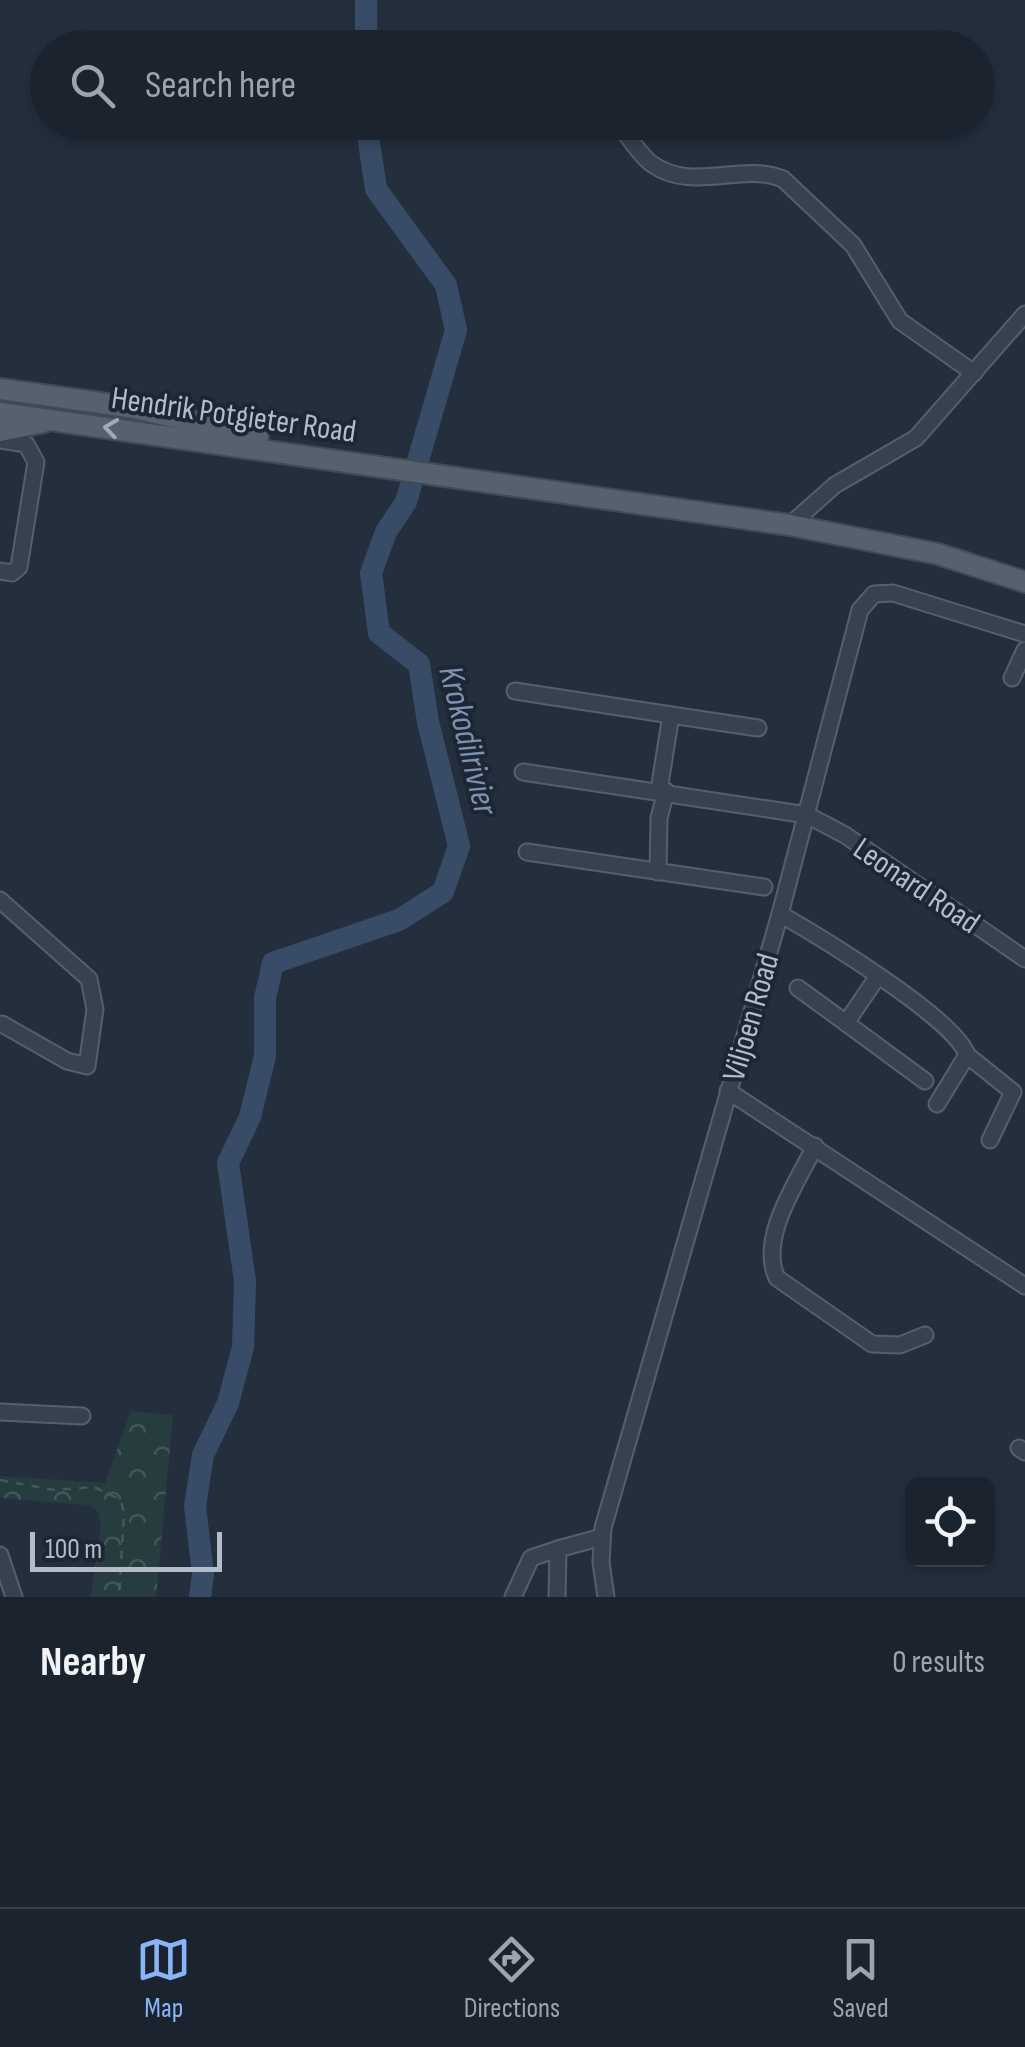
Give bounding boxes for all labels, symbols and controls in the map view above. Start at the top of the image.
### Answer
search box [30,30,995,140]
icon: search [65,58,120,113]
text: Search here [145,63,296,108]
street label: Hendrik Potgieter Road [109,379,359,452]
one-way arrow [102,418,119,439]
water label: Krokodilrivier [428,661,507,820]
street label: Leonard Road [846,830,987,943]
street label: Viljoen Road [715,949,788,1086]
map controls [905,1477,995,1567]
button: locate [905,1477,995,1567]
scale bar [30,1527,222,1572]
text: 100 m [45,1533,102,1566]
text: Nearby [40,1637,146,1688]
text: 0 results [892,1643,985,1682]
tab: Map [136,1932,191,2025]
tab: Directions [464,1932,560,2025]
tab: Saved [833,1932,889,2025]

